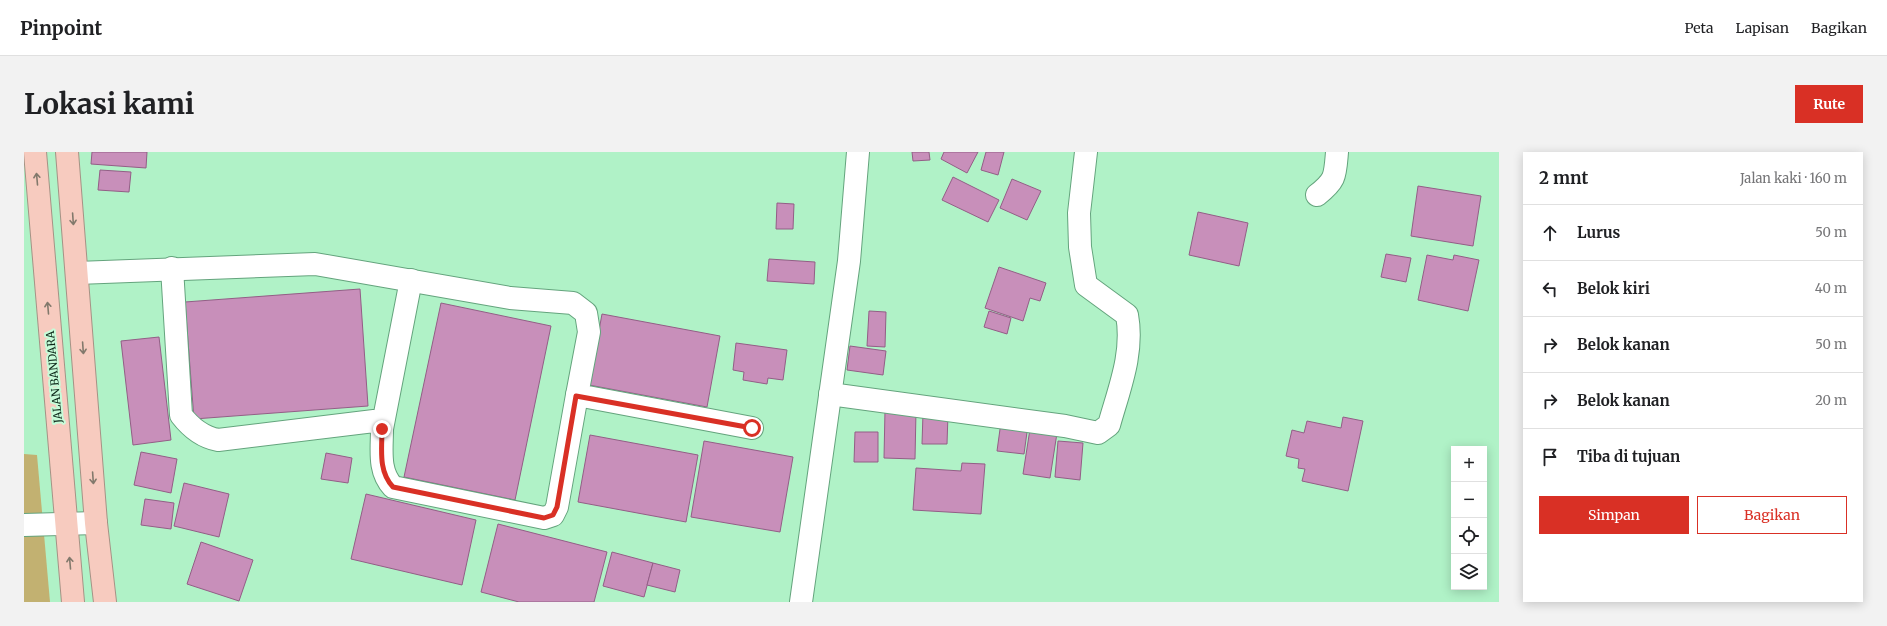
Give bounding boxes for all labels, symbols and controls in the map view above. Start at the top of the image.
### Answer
text: Pinpoint [20,16,102,40]
text: Peta [1684,19,1714,37]
text: Lapisan [1736,19,1789,37]
text: Bagikan [1811,19,1867,37]
button: Rute [1795,85,1863,123]
text: Lokasi kami [24,86,194,122]
text: 2 mnt [1539,167,1588,189]
text: Jalan kaki · 160 m [1740,170,1847,187]
one-way arrow [33,173,40,186]
one-way arrow [69,212,76,225]
icon: ahead [1539,222,1561,244]
text: Lurus [1577,223,1620,242]
text: 50 m [1815,224,1847,241]
icon: left [1539,278,1561,300]
text: Belok kiri [1577,279,1650,298]
text: 40 m [1815,280,1847,297]
one-way arrow [44,302,51,315]
street label: JALAN BANDARA [43,330,65,425]
icon: right [1539,334,1561,356]
text: Belok kanan [1577,335,1670,354]
text: 50 m [1815,336,1847,353]
one-way arrow [79,341,86,354]
icon: right [1539,390,1561,412]
text: Belok kanan [1577,391,1670,410]
text: 20 m [1815,392,1847,409]
route start [743,419,761,437]
route end [373,420,391,438]
map controls [1451,446,1487,590]
button: + [1451,446,1487,482]
icon: arrive [1539,446,1561,468]
text: Tiba di tujuan [1577,447,1680,466]
one-way arrow [89,471,96,484]
button: − [1451,482,1487,518]
button: Simpan [1539,496,1689,534]
button: Bagikan [1697,496,1847,534]
button: locate [1451,518,1487,554]
button: layers [1451,554,1487,590]
one-way arrow [66,557,73,570]

